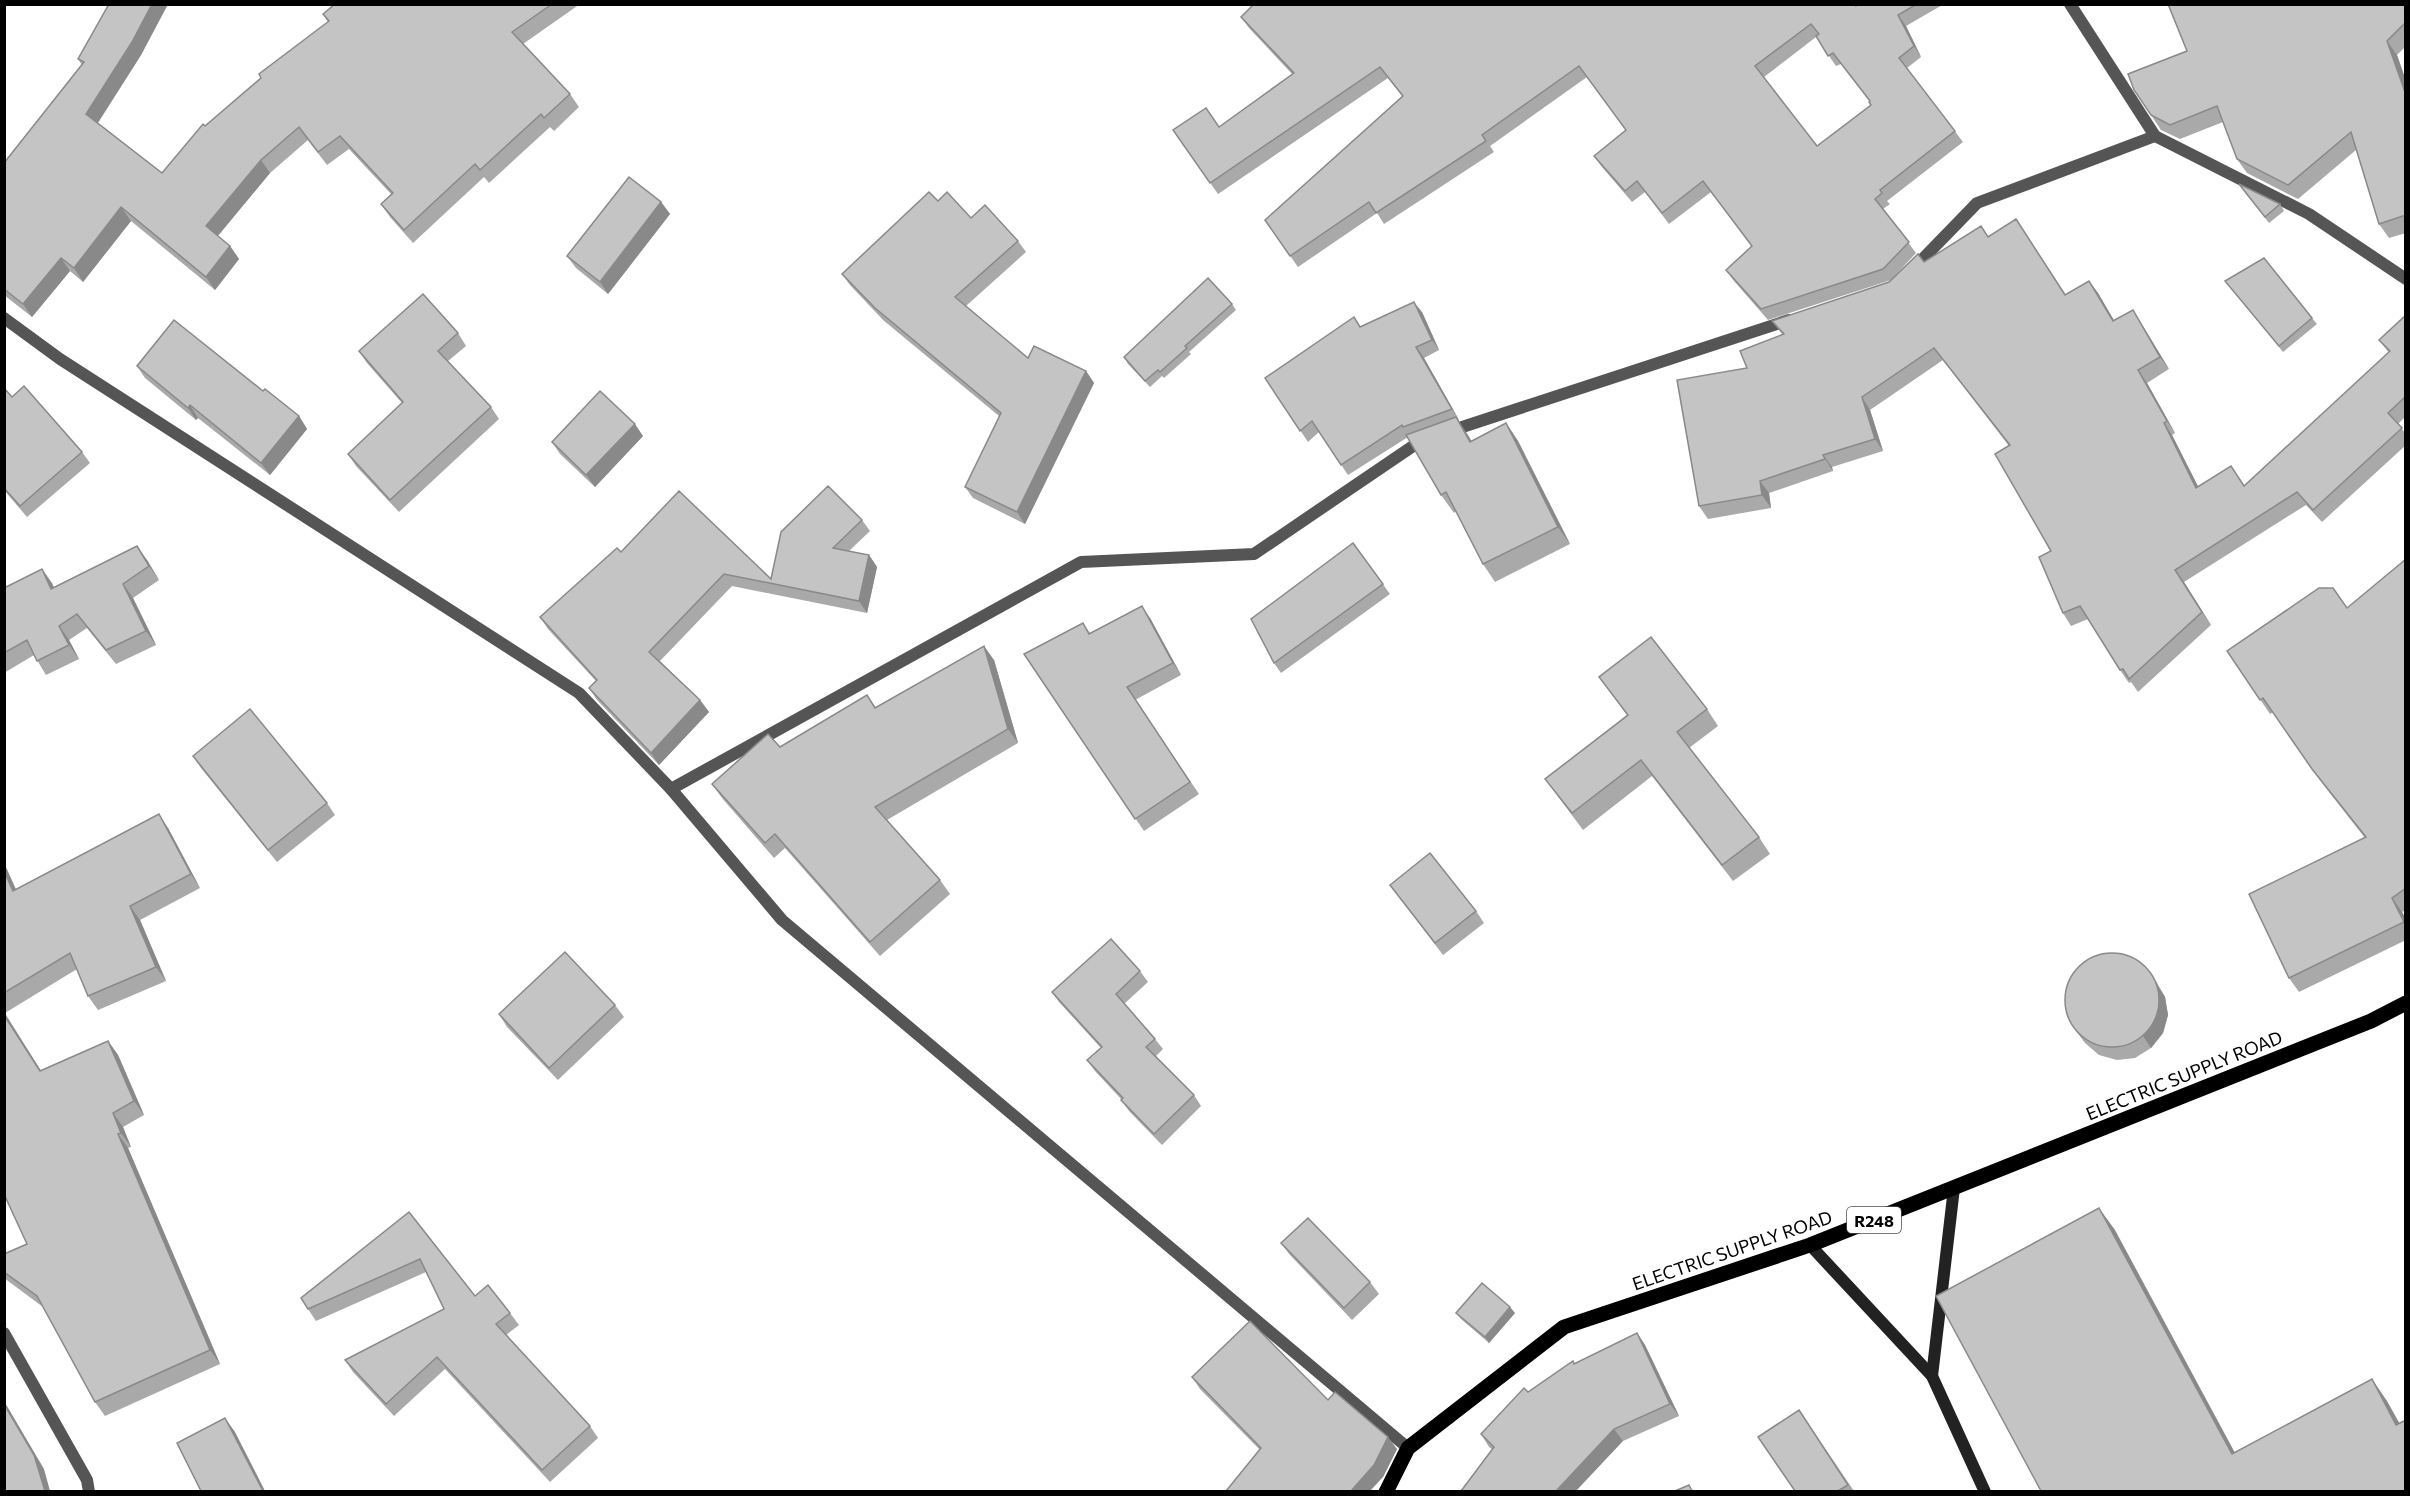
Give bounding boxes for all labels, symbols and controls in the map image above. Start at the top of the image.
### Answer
street label: ELECTRIC SUPPLY ROAD [2083,1025,2285,1125]
street label: ELECTRIC SUPPLY ROAD [1629,1205,1835,1295]
road number: R248 [1847,1207,1901,1233]

